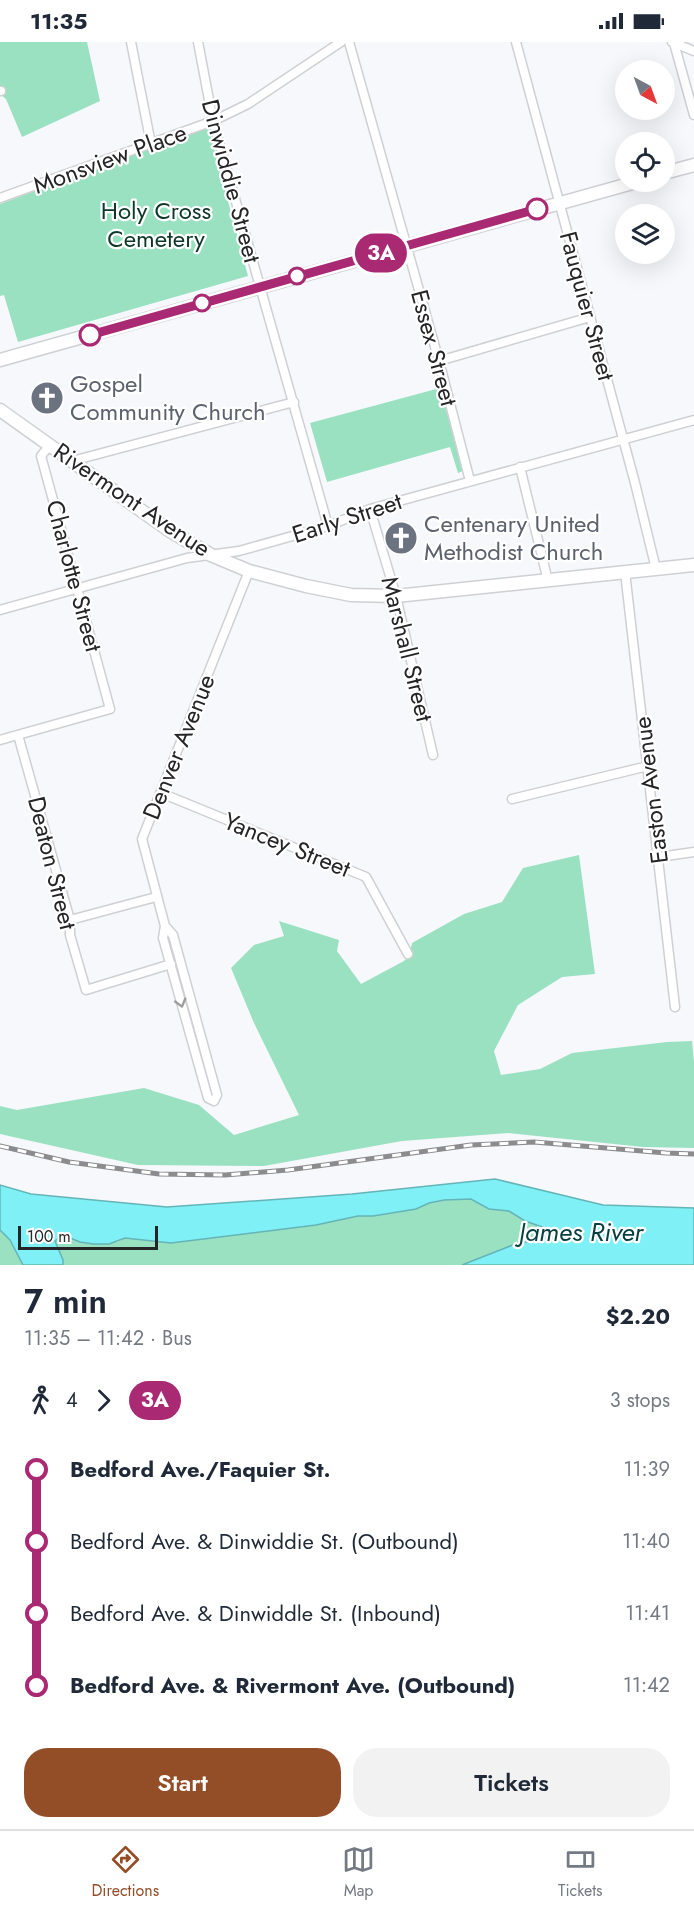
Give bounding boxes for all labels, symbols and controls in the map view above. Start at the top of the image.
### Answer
text: 11:35 [30,5,87,37]
north arrow [615,60,675,120]
map controls [615,60,675,264]
street label: Dinwiddie Street [193,95,270,267]
street label: Monsview Place [28,115,191,203]
button: locate [615,132,675,192]
park label: Holy Cross Cemetery [101,193,211,256]
unlabelled marker [526,198,548,220]
button: layers [615,204,675,264]
street label: Fauquier Street [551,227,624,385]
line badge: 3A [354,234,408,272]
text: 3A [367,238,395,268]
unlabelled marker [288,267,306,285]
street label: Essex Street [402,286,467,410]
unlabelled marker [193,294,211,312]
unlabelled marker [79,324,101,346]
place label: Gospel Community Church [70,366,266,429]
church icon: Gospel Community Church [29,380,65,416]
street label: Rivermont Avenue [47,434,218,565]
street label: Early Street [287,483,406,552]
street label: Charlotte Street [37,496,112,656]
place label: Centenary United Methodist Church [424,506,603,569]
church icon: Centenary United Methodist Church [383,520,419,556]
street label: Marshall Street [373,573,442,725]
street label: Denver Avenue [133,669,224,825]
street label: Easton Avenue [624,715,677,866]
street label: Deaton Street [19,793,86,933]
street label: Yancey Street [219,803,356,886]
one-way arrow [174,997,186,1008]
water label: James River [514,1213,644,1251]
scale bar [18,1223,158,1250]
text: 100 m [27,1225,71,1248]
text: 7 min [24,1278,107,1325]
text: $2.20 [606,1300,670,1332]
text: 11:35 – 11:42 · Bus [24,1324,192,1353]
icon: walk [24,1384,57,1417]
icon: forward [87,1384,120,1417]
text: 3A [141,1385,169,1415]
text: 4 [66,1386,78,1415]
text: 3 stops [610,1386,670,1415]
text: Bedford Ave./Faquier St. [70,1453,331,1485]
text: 11:39 [624,1455,670,1484]
text: Bedford Ave. & Dinwiddie St. (Outbound) [70,1525,459,1557]
text: 11:40 [622,1527,670,1556]
text: Bedford Ave. & Dinwiddle St. (Inbound) [70,1597,441,1629]
text: 11:41 [625,1599,670,1628]
text: Bedford Ave. & Rivermont Ave. (Outbound) [70,1669,515,1701]
text: 11:42 [623,1671,670,1700]
button: Start [24,1748,341,1817]
button: Tickets [353,1748,670,1817]
tab: Directions [91,1843,159,1902]
tab: Map [342,1843,375,1902]
tab: Tickets [558,1843,603,1902]

